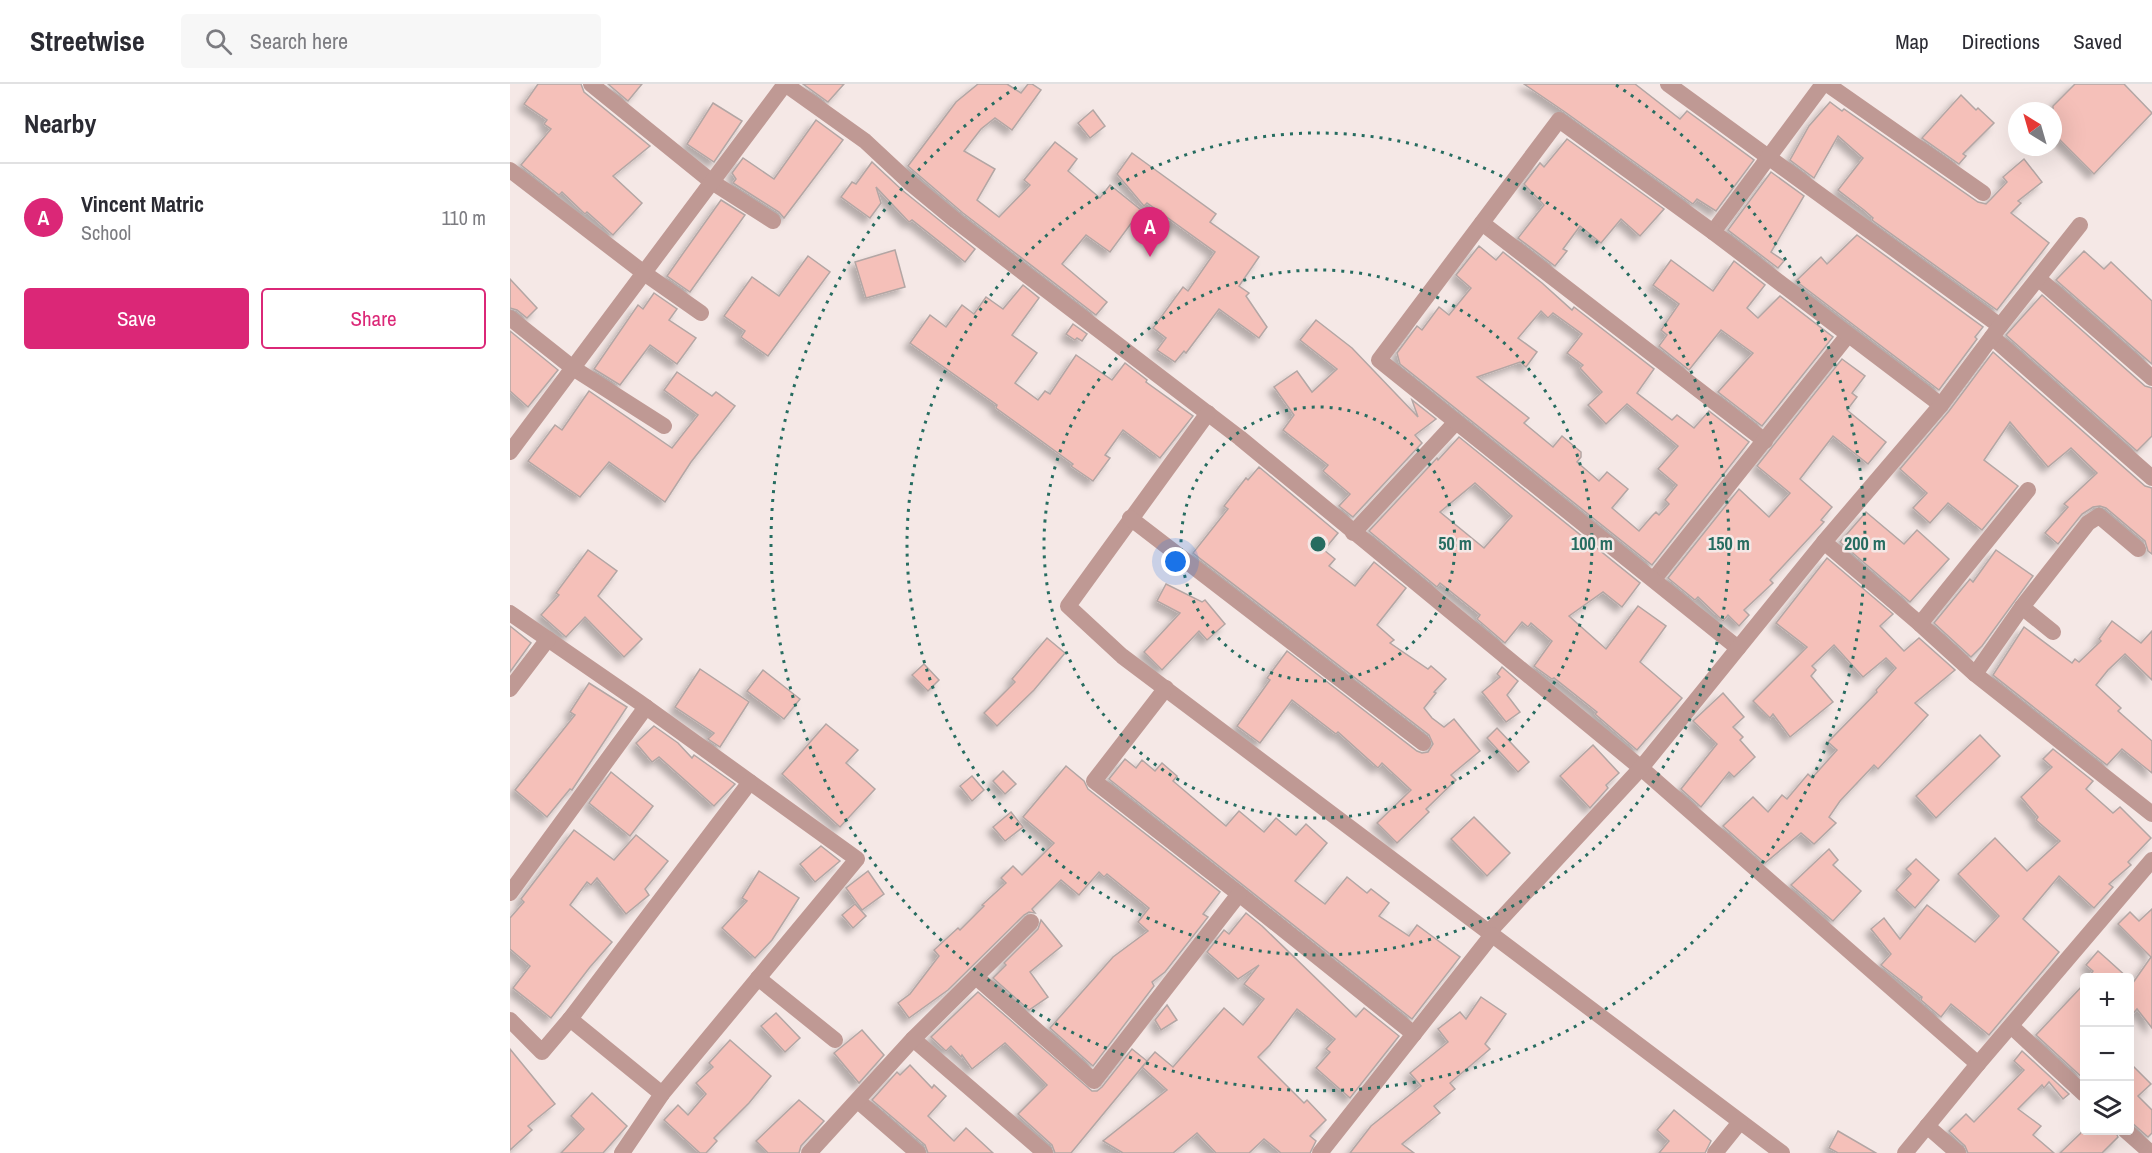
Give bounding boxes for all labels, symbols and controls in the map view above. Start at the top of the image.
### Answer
search box [181,14,601,68]
text: Streetwise [30,22,145,60]
icon: search [202,25,235,58]
text: Search here [250,26,348,56]
text: Map [1895,27,1929,56]
text: Directions [1962,27,2040,56]
text: Saved [2073,27,2122,56]
north arrow [2008,102,2062,156]
text: Nearby [24,106,96,141]
text: Vincent Matric [81,189,204,219]
text: A [38,204,49,231]
text: 110 m [442,204,486,231]
pin: A [1130,208,1170,257]
text: School [81,219,131,246]
button: Save [24,288,249,349]
button: Share [261,288,486,349]
text: 50 m [1438,531,1472,556]
text: 100 m [1571,531,1613,556]
text: 150 m [1708,531,1750,556]
text: 200 m [1844,531,1886,556]
centre of rings [1308,534,1328,554]
your location [1161,547,1190,576]
map controls [2080,973,2134,1135]
button: + [2080,973,2134,1027]
button: − [2080,1027,2134,1081]
button: layers [2080,1081,2134,1135]

